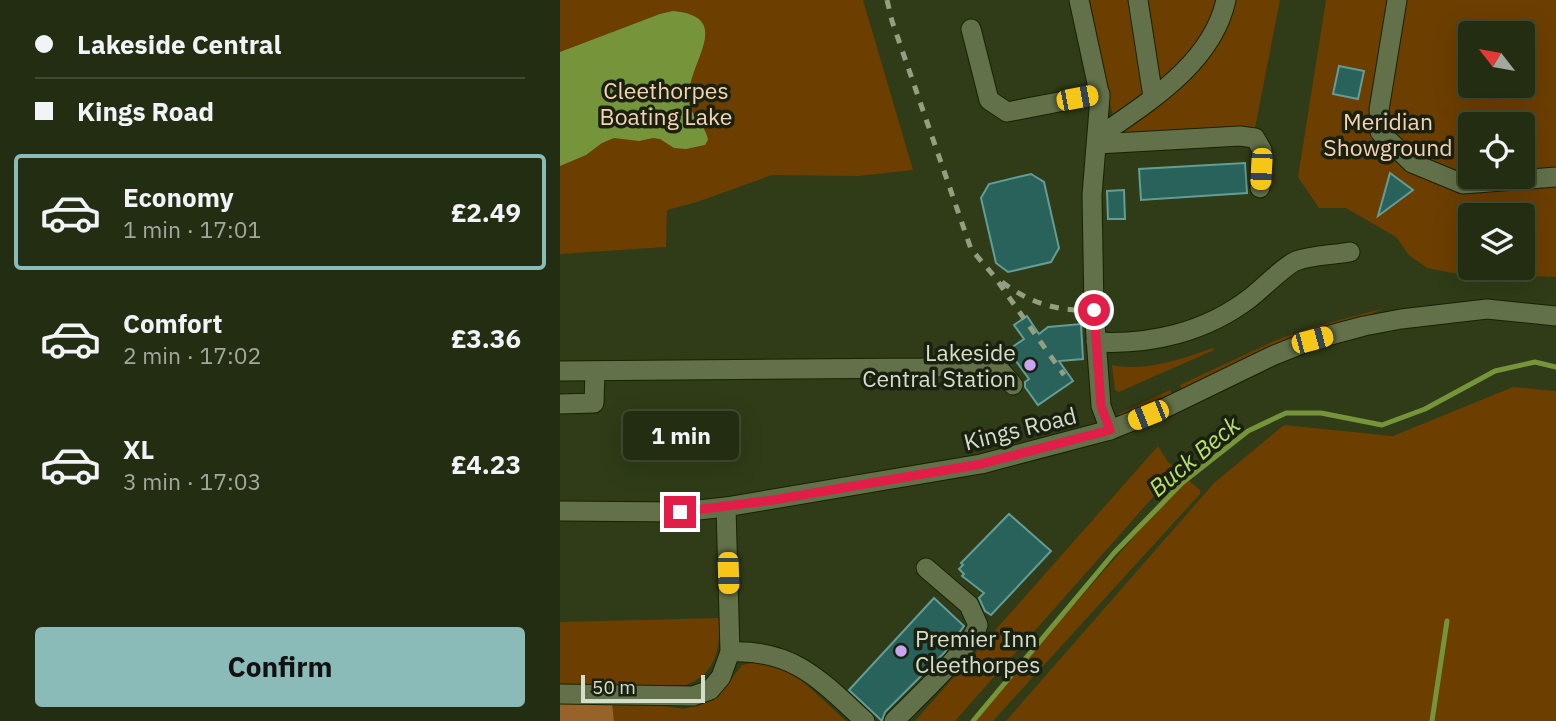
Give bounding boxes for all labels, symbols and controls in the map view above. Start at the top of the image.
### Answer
north arrow [1458,21,1535,98]
map controls [1458,21,1535,280]
text: Lakeside Central [77,27,282,61]
park label: Cleethorpes Boating Lake [600,75,732,131]
car [1055,84,1100,112]
text: Kings Road [77,94,214,128]
park label: Meridian Showground [1323,106,1453,162]
button: locate [1458,112,1535,189]
car [1250,147,1273,191]
text: Economy [123,180,234,214]
icon: car [39,181,102,244]
text: £2.49 [451,195,521,229]
button: layers [1458,203,1535,280]
text: 1 min · 17:01 [123,214,261,244]
route start [1078,294,1110,326]
text: Comfort [123,306,222,340]
icon: car [39,307,102,370]
text: £3.36 [451,321,521,355]
car [1289,324,1336,356]
place label: Lakeside Central Station [862,337,1016,393]
text: 2 min · 17:02 [123,340,261,370]
marker: Lakeside Central Station [1022,357,1038,373]
car [1125,397,1172,433]
street label: Kings Road [961,400,1079,456]
water label: Buck Beck [1142,408,1247,503]
callout: 1 min [622,410,738,460]
text: 1 min [651,420,711,450]
text: XL [123,432,154,466]
icon: car [39,433,102,496]
text: £4.23 [451,447,521,481]
text: 3 min · 17:03 [123,466,261,496]
route end [664,496,696,528]
car [717,552,740,594]
place label: Premier Inn Cleethorpes [915,623,1040,679]
button: Confirm [35,627,525,707]
marker: Premier Inn Cleethorpes [893,643,909,659]
scale bar [581,672,705,704]
text: 50 m [592,675,636,699]

